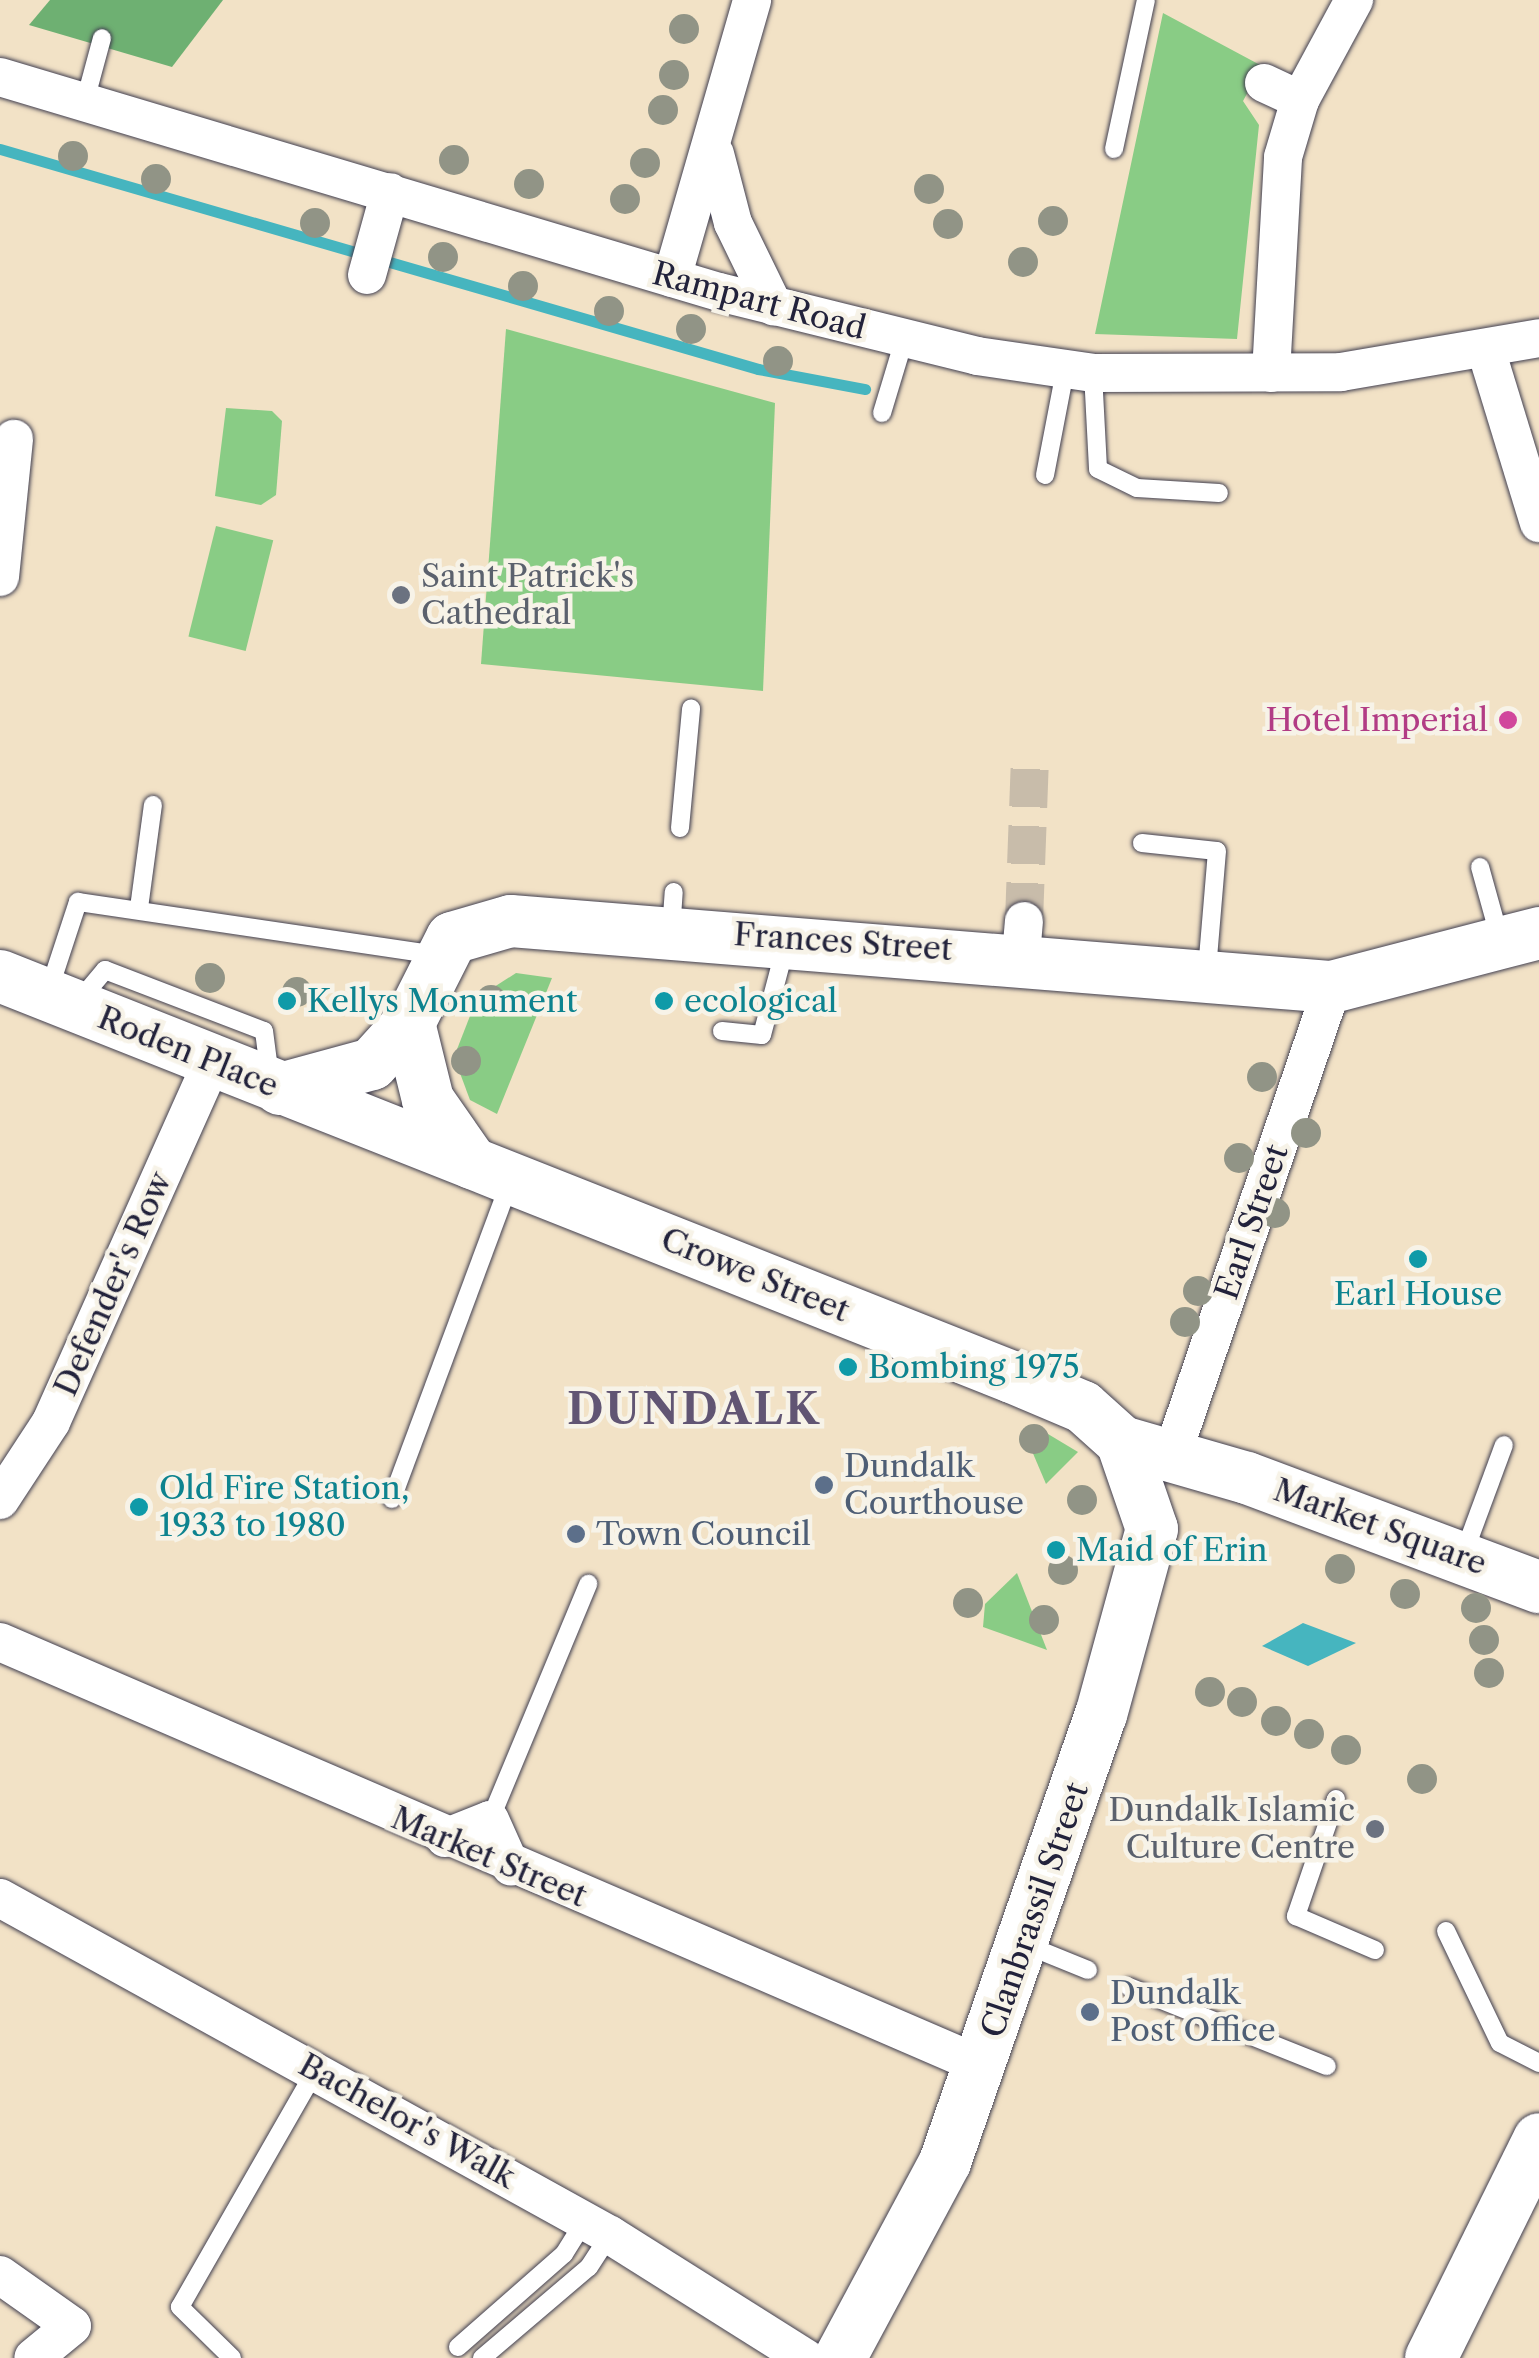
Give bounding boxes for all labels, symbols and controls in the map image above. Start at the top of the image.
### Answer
street label: Rampart Road [648,254,870,348]
place label: Saint Patrick's Cathedral [421,558,634,633]
marker: Saint Patrick's Cathedral [390,584,412,606]
place label: Hotel Imperial [1265,701,1488,739]
marker: Hotel Imperial [1497,709,1519,731]
street label: Frances Street [733,915,953,969]
place label: Kellys Monument [307,982,577,1020]
place label: ecological [684,982,837,1020]
marker: Kellys Monument [276,990,298,1012]
marker: ecological [653,990,675,1012]
street label: Roden Place [92,998,284,1106]
street label: Earl Street [1208,1140,1296,1304]
street label: Defender's Row [46,1166,180,1402]
street label: Crowe Street [655,1220,855,1330]
marker: Earl House [1407,1248,1429,1270]
place label: Earl House [1334,1275,1502,1313]
place label: Bombing 1975 [868,1348,1080,1386]
marker: Bombing 1975 [837,1356,859,1378]
district label: DUNDALK [567,1384,821,1434]
place label: Dundalk Courthouse [844,1448,1024,1523]
place label: Old Fire Station, 1933 to 1980 [159,1470,409,1545]
street label: Market Square [1268,1471,1492,1583]
marker: Dundalk Courthouse [813,1474,835,1496]
marker: Old Fire Station, 1933 to 1980 [128,1496,150,1518]
place label: Town Council [596,1515,811,1553]
marker: Town Council [565,1523,587,1545]
place label: Maid of Erin [1076,1531,1267,1569]
marker: Maid of Erin [1045,1539,1067,1561]
street label: Clanbrassil Street [973,1778,1097,2042]
place label: Dundalk Islamic Culture Centre [1108,1792,1355,1867]
street label: Market Street [386,1799,592,1915]
marker: Dundalk Islamic Culture Centre [1364,1818,1386,1840]
place label: Dundalk Post Office [1110,1975,1276,2050]
marker: Dundalk Post Office [1079,2001,1101,2023]
street label: Bachelor's Walk [292,2045,522,2197]

